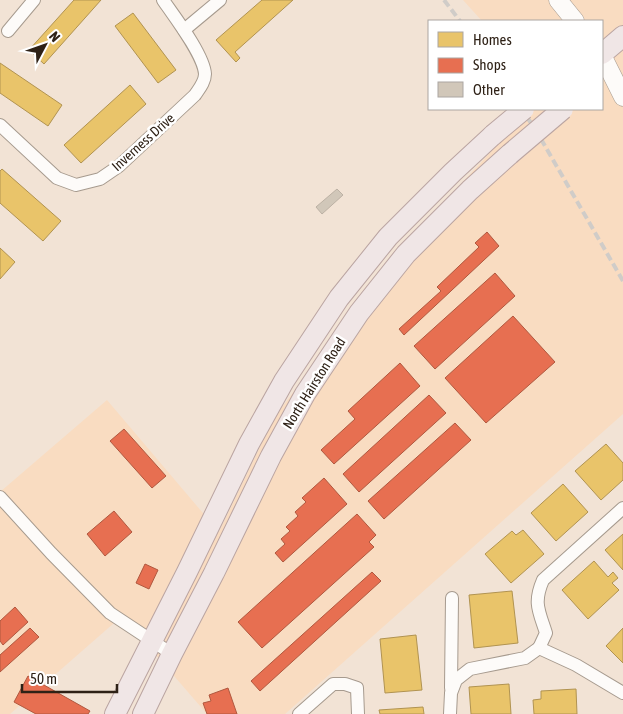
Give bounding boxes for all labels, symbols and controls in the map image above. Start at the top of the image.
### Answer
north arrow [20,20,70,70]
legend [428,20,603,110]
text: N [46,28,64,45]
text: Homes [473,31,512,48]
text: Shops [473,56,506,73]
text: Other [473,81,505,98]
street label: Inverness Drive [108,110,178,174]
street label: North Hairston Road [280,334,348,432]
scale bar [22,662,118,694]
text: 50 m [30,670,57,687]

